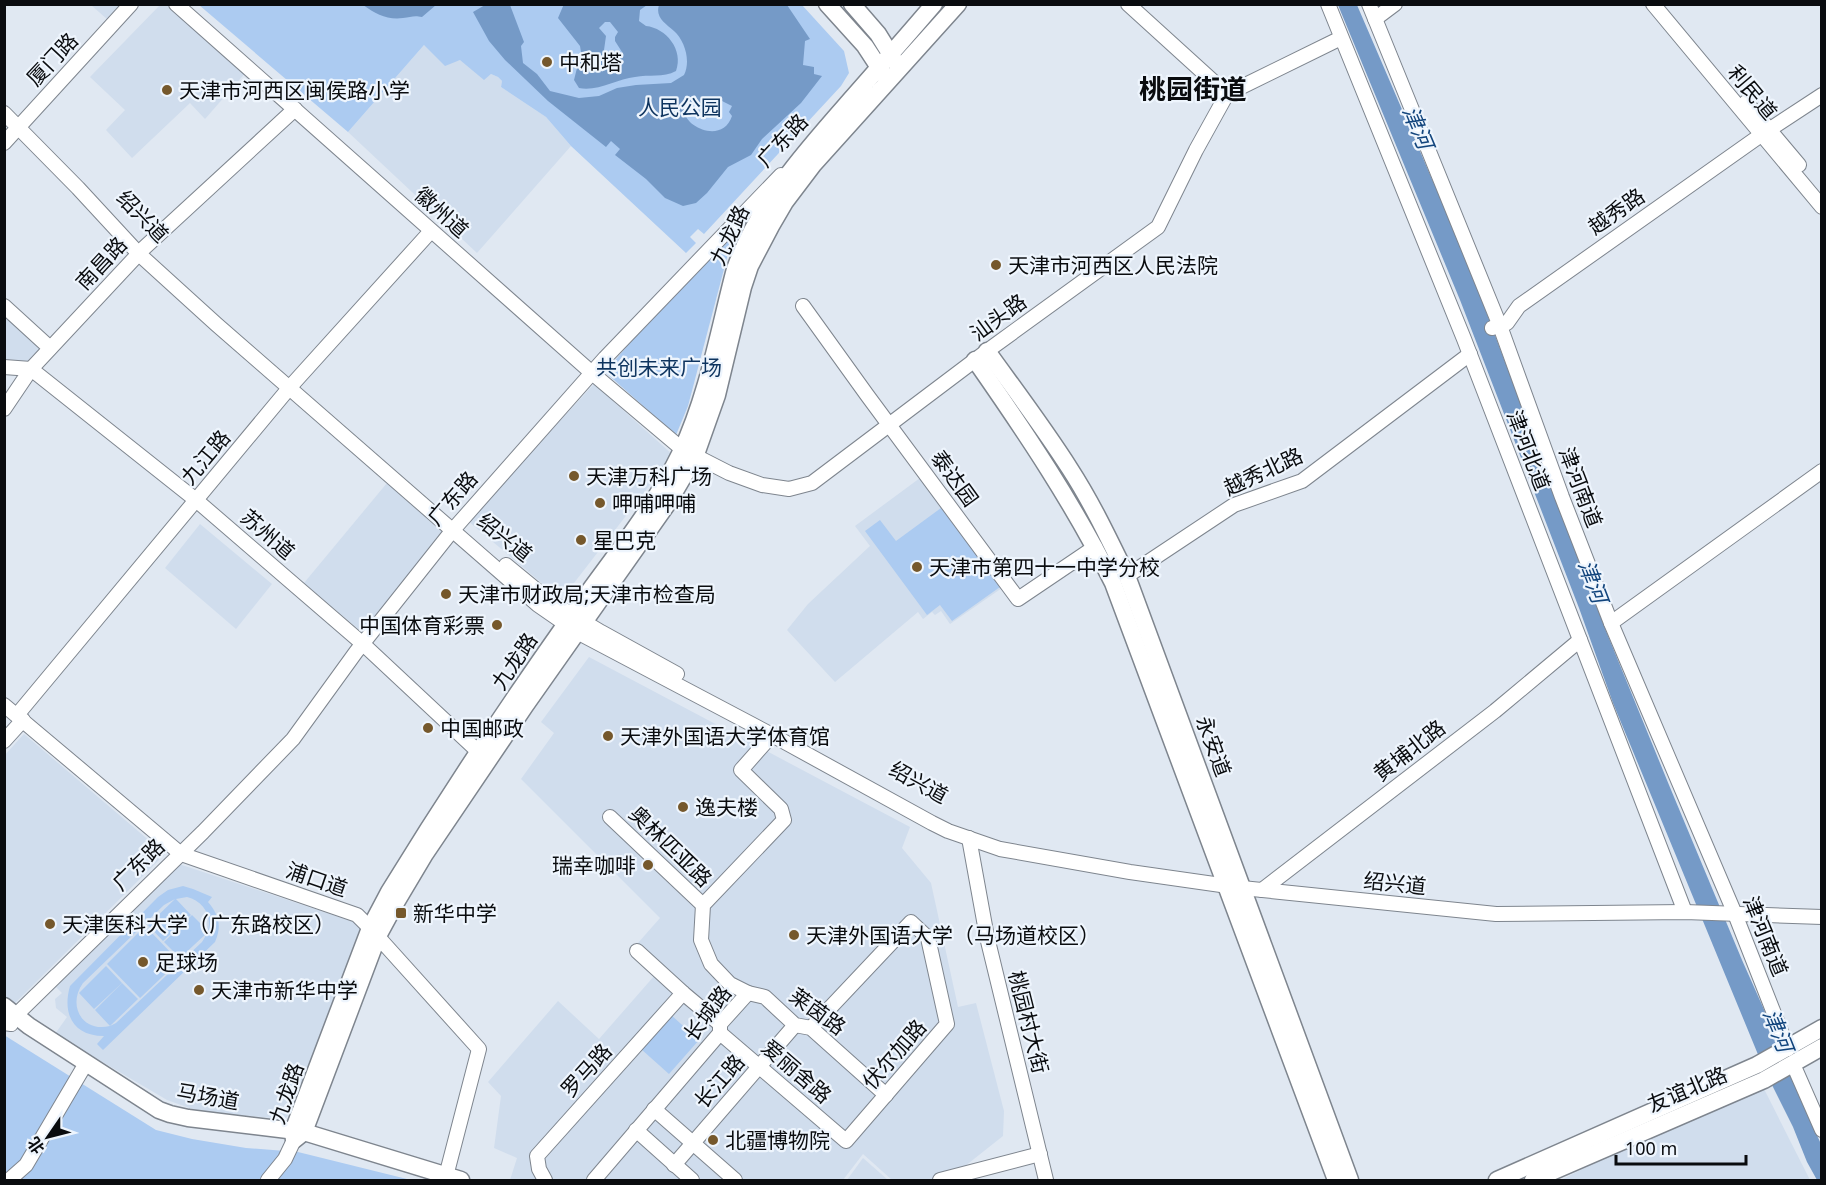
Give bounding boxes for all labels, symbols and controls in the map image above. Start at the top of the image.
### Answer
street label: 厦门路 [20,26,84,92]
place label: 中和塔 [559,48,622,76]
marker: 中和塔 [540,55,554,69]
street label: 利民道 [1722,59,1784,125]
district label: 桃园街道 [1139,70,1247,107]
place label: 天津市河西区闽侯路小学 [179,76,410,104]
marker: 天津市河西区闽侯路小学 [160,83,174,97]
park label: 人民公园 [638,93,722,121]
water label: 津河 [1397,101,1443,157]
street label: 广东路 [750,107,814,173]
street label: 徽州道 [409,181,475,243]
street label: 越秀路 [1582,181,1650,241]
street label: 绍兴道 [111,184,175,248]
street label: 九龙路 [703,201,755,269]
street label: 南昌路 [69,230,133,296]
place label: 天津市河西区人民法院 [1008,251,1218,279]
marker: 天津市河西区人民法院 [989,258,1003,272]
street label: 汕头路 [964,287,1032,347]
park label: 共创未来广场 [596,353,722,381]
street label: 津河北道 [1501,406,1557,494]
street label: 九江路 [174,424,236,490]
street label: 越秀北路 [1219,441,1307,501]
street label: 津河南道 [1553,443,1609,531]
street label: 泰达园 [925,444,985,512]
place label: 天津万科广场 [586,462,712,490]
street label: 广东路 [421,465,483,531]
marker: 天津万科广场 [567,469,581,483]
place label: 呷哺呷哺 [612,489,696,517]
marker: 呷哺呷哺 [593,496,607,510]
street label: 苏州道 [235,503,301,565]
street label: 绍兴道 [472,506,538,568]
place label: 星巴克 [593,526,656,554]
marker: 星巴克 [574,533,588,547]
place label: 天津市第四十一中学分校 [929,553,1160,581]
water label: 津河 [1572,555,1617,611]
marker: 天津市第四十一中学分校 [910,560,924,574]
place label: 天津市财政局;天津市检查局 [458,580,716,608]
marker: 天津市财政局;天津市检查局 [439,587,453,601]
place label: 中国体育彩票 [359,611,485,639]
marker: 中国体育彩票 [490,618,504,632]
street label: 九龙路 [485,627,543,695]
street label: 永安道 [1190,712,1238,780]
street label: 黄埔北路 [1367,713,1451,787]
place label: 中国邮政 [440,714,524,742]
marker: 中国邮政 [421,721,435,735]
place label: 天津外国语大学体育馆 [620,722,830,750]
marker: 天津外国语大学体育馆 [601,729,615,743]
street label: 绍兴道 [885,754,953,810]
place label: 逸夫楼 [695,793,758,821]
street label: 奥林匹亚路 [624,799,718,893]
marker: 逸夫楼 [676,800,690,814]
street label: 广东路 [106,832,170,896]
place label: 瑞幸咖啡 [552,851,636,879]
street label: 浦口道 [283,856,351,902]
marker: 瑞幸咖啡 [641,858,655,872]
street label: 绍兴道 [1362,866,1428,900]
street label: 津河南道 [1737,892,1795,980]
place label: 新华中学 [413,899,497,927]
marker: 新华中学 [394,906,408,920]
place label: 天津医科大学（广东路校区） [62,910,335,938]
marker: 天津医科大学（广东路校区） [43,917,57,931]
place label: 天津外国语大学（马场道校区） [806,921,1100,949]
marker: 天津外国语大学（马场道校区） [787,928,801,942]
place label: 足球场 [155,948,218,976]
marker: 足球场 [136,955,150,969]
street label: 桃园村大街 [1003,968,1055,1076]
place label: 天津市新华中学 [211,976,358,1004]
street label: 长城路 [677,979,737,1047]
street label: 莱茵路 [784,981,852,1041]
marker: 天津市新华中学 [192,983,206,997]
water label: 津河 [1757,1004,1803,1060]
street label: 伏尔加路 [856,1013,932,1095]
street label: 爱丽舍路 [756,1033,838,1109]
street label: 罗马路 [555,1037,617,1103]
street label: 长江路 [688,1048,750,1114]
street label: 九龙路 [263,1059,309,1127]
street label: 友谊北路 [1643,1060,1731,1118]
street label: 马场道 [175,1077,241,1115]
north arrow [18,1107,78,1167]
place label: 北疆博物院 [725,1126,830,1154]
scale bar [1616,1128,1746,1166]
text: 北 [22,1133,49,1158]
marker: 北疆博物院 [706,1133,720,1147]
text: 100 m [1625,1136,1677,1160]

